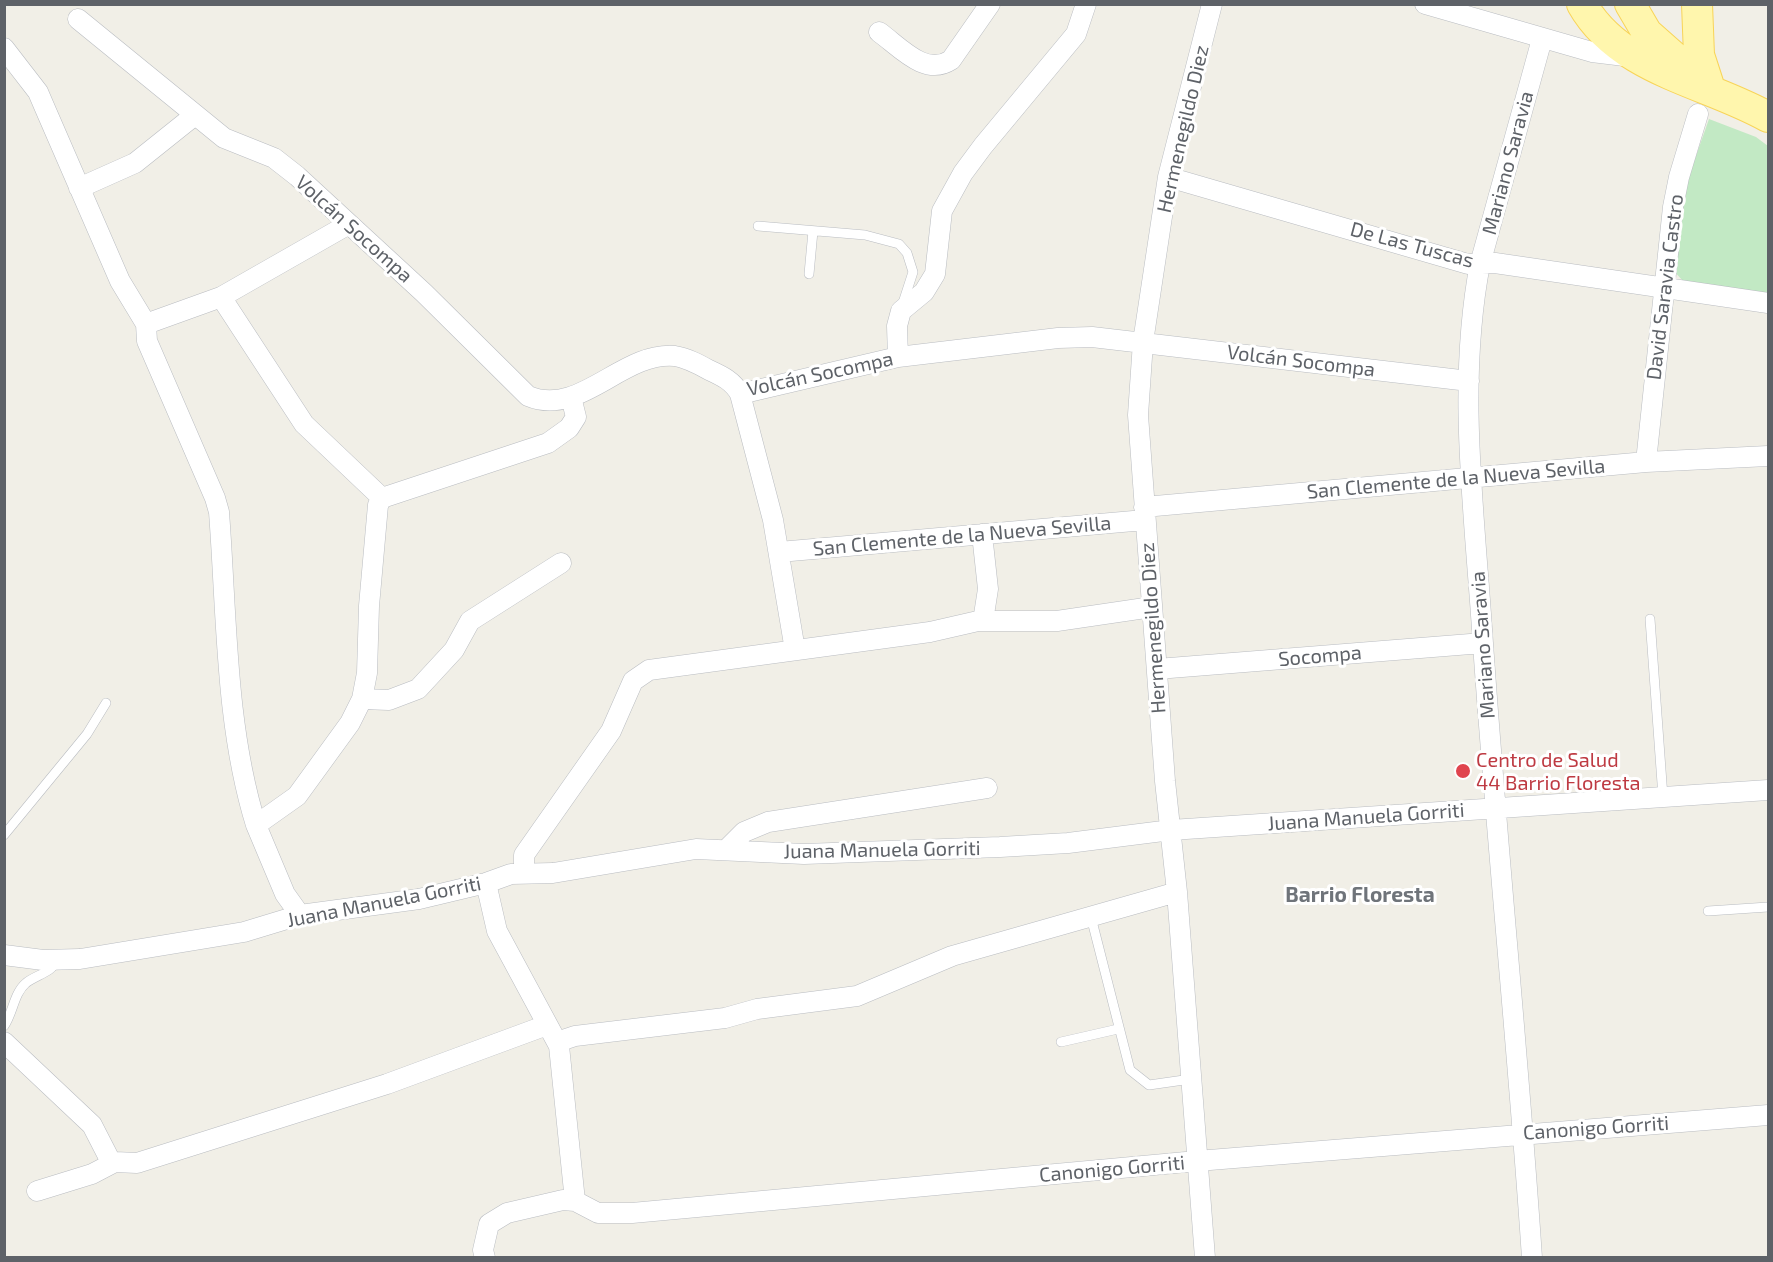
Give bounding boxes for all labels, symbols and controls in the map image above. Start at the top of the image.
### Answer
street label: Hermenegildo Diez [1152,43,1214,215]
street label: Mariano Saravia [1477,89,1539,237]
street label: Volcán Socompa [291,170,417,288]
street label: David Saravia Castro [1642,193,1688,381]
street label: De Las Tuscas [1348,217,1476,273]
street label: Volcán Socompa [1225,340,1377,382]
street label: Volcán Socompa [745,347,895,401]
street label: San Clemente de la Nueva Sevilla [1306,454,1606,504]
street label: San Clemente de la Nueva Sevilla [812,511,1112,561]
street label: Hermenegildo Diez [1135,542,1171,714]
street label: Mariano Saravia [1466,571,1500,719]
street label: Socompa [1277,640,1363,672]
place label: Centro de Salud 44 Barrio Floresta [1476,748,1641,795]
marker: Centro de Salud 44 Barrio Floresta [1454,762,1472,780]
street label: Juana Manuela Gorriti [1267,798,1465,836]
street label: Juana Manuela Gorriti [783,836,981,864]
street label: Juana Manuela Gorriti [285,871,483,933]
district label: Barrio Floresta [1285,882,1435,908]
street label: Canonigo Gorriti [1522,1111,1670,1145]
street label: Canonigo Gorriti [1038,1151,1186,1187]

